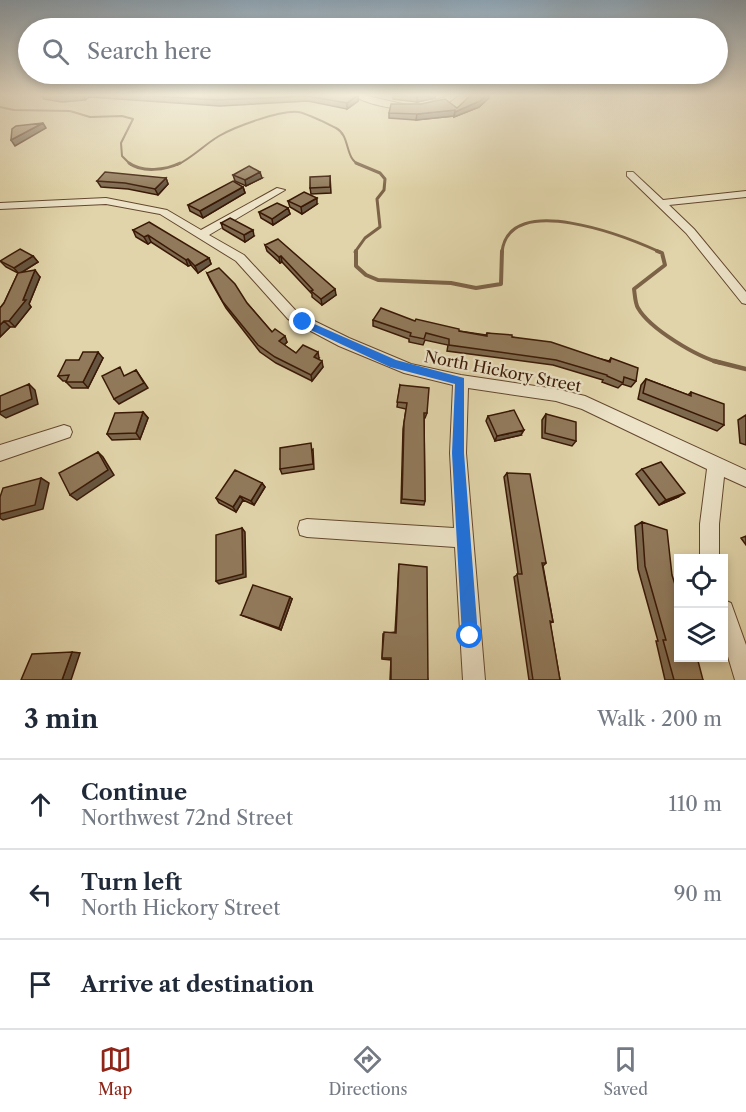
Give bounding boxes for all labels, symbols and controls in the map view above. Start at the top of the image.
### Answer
search box [18,18,728,84]
icon: search [39,35,72,68]
text: Search here [87,38,212,65]
route end [289,308,315,334]
street label: North Hickory Street [423,346,584,396]
map controls [674,554,728,662]
button: locate [674,554,728,608]
button: layers [674,608,728,662]
route start [456,622,482,648]
text: 3 min [24,703,98,735]
text: Walk · 200 m [597,707,722,731]
text: Continue [81,779,187,806]
icon: ahead [24,788,57,821]
text: 110 m [669,792,722,816]
text: Northwest 72nd Street [81,806,293,830]
text: Turn left [81,869,182,896]
icon: left [24,878,57,911]
text: 90 m [674,882,722,906]
text: North Hickory Street [81,896,280,920]
icon: arrive [24,968,57,1001]
text: Arrive at destination [81,971,314,998]
tab: Map [98,1043,132,1099]
tab: Directions [328,1043,407,1099]
tab: Saved [604,1043,648,1099]

